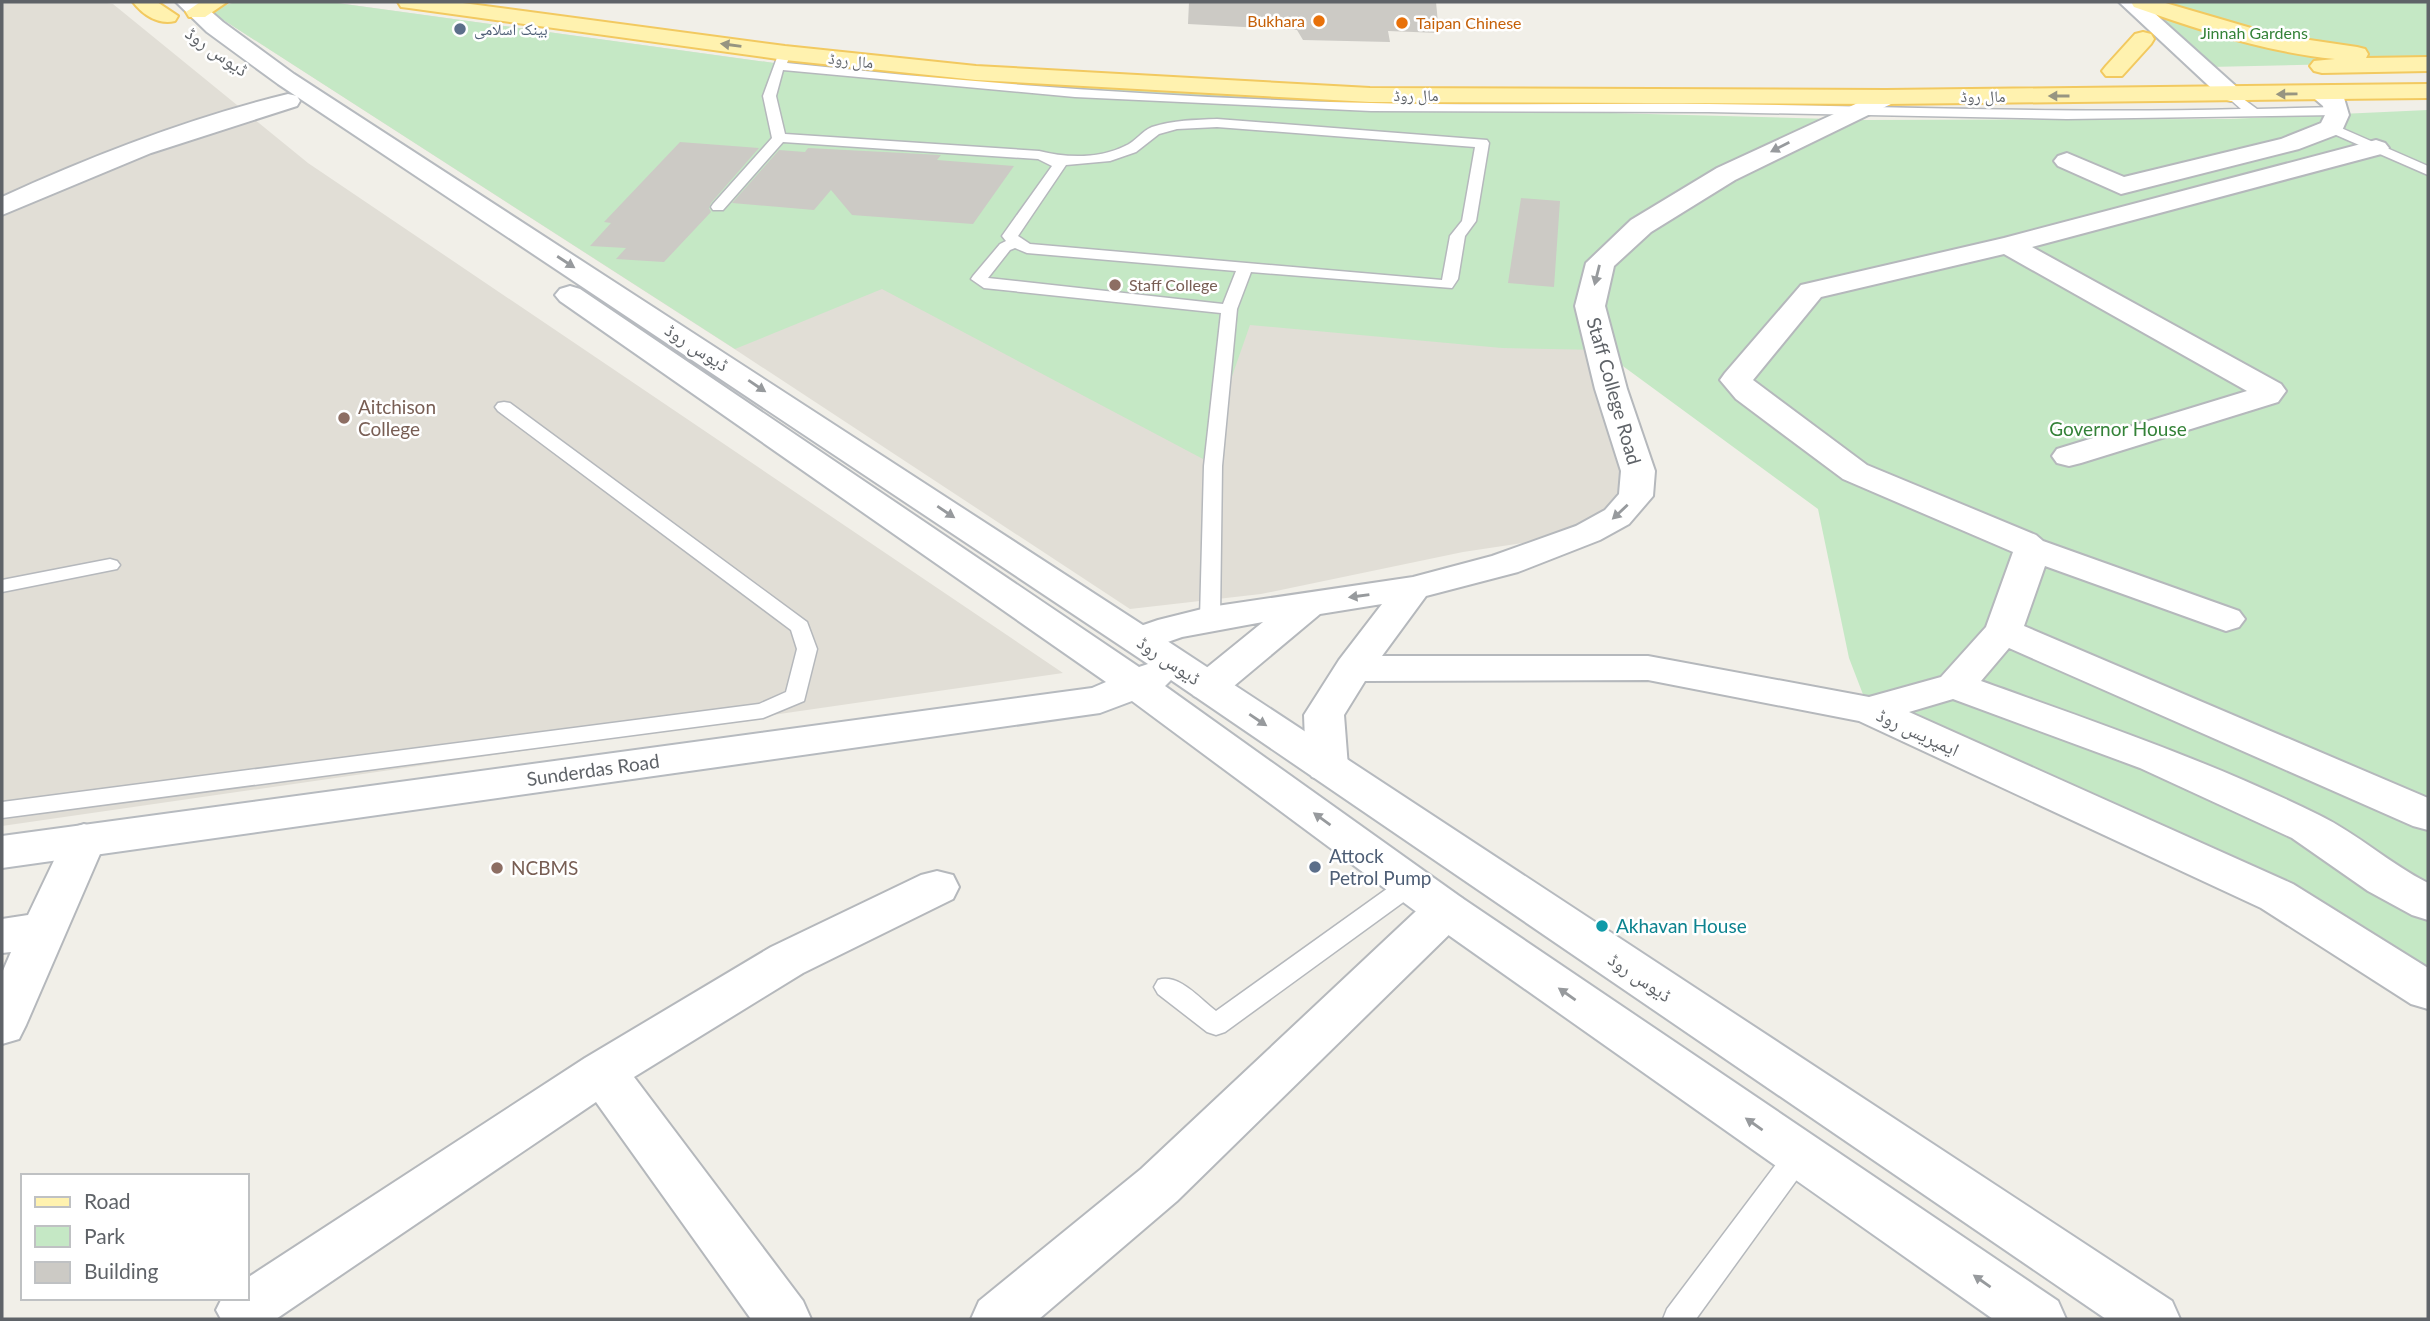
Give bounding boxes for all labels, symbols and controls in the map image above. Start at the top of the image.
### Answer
place label: Bukhara [1247,11,1305,30]
marker: Bukhara [1311,13,1327,29]
place label: Taipan Chinese [1416,13,1522,32]
marker: Taipan Chinese [1394,15,1410,31]
place label: بینک اسلامی [474,19,548,40]
street label: ڈیوس روڈ [181,21,253,81]
marker: بینک اسلامی [452,21,468,37]
park label: Jinnah Gardens [2200,23,2308,42]
one-way arrow [720,40,742,51]
street label: مال روڈ [827,48,875,73]
street label: مال روڈ [1393,85,1439,106]
street label: مال روڈ [1960,86,2006,107]
one-way arrow [2275,88,2297,99]
one-way arrow [2048,90,2070,101]
one-way arrow [1770,141,1790,152]
one-way arrow [557,255,575,269]
one-way arrow [1591,264,1602,286]
place label: Staff College [1129,275,1218,294]
marker: Staff College [1107,277,1123,293]
street label: Staff College Road [1582,315,1647,467]
street label: ڈیوس روڈ [660,317,734,377]
one-way arrow [747,380,766,393]
place label: Aitchison College [358,395,436,440]
marker: Aitchison College [336,410,352,426]
park label: Governor House [2049,417,2187,440]
one-way arrow [1611,504,1629,520]
one-way arrow [937,505,955,519]
one-way arrow [1348,591,1370,602]
street label: ڈیوس روڈ [1133,630,1205,690]
street label: ایمپریس روڈ [1873,702,1963,762]
one-way arrow [1248,713,1267,726]
street label: Sunderdas Road [525,749,661,790]
one-way arrow [1313,813,1331,827]
place label: Attock Petrol Pump [1329,844,1432,889]
place label: NCBMS [511,856,578,879]
marker: Attock Petrol Pump [1307,859,1323,875]
marker: NCBMS [489,860,505,876]
place label: Akhavan House [1616,914,1747,937]
marker: Akhavan House [1594,918,1610,934]
street label: ڈیوس روڈ [1604,947,1676,1007]
one-way arrow [1558,988,1577,1001]
one-way arrow [1745,1117,1763,1131]
legend [21,1174,248,1300]
text: Road [84,1188,131,1213]
text: Park [84,1223,125,1248]
text: Building [84,1258,159,1283]
one-way arrow [1973,1274,1991,1288]

